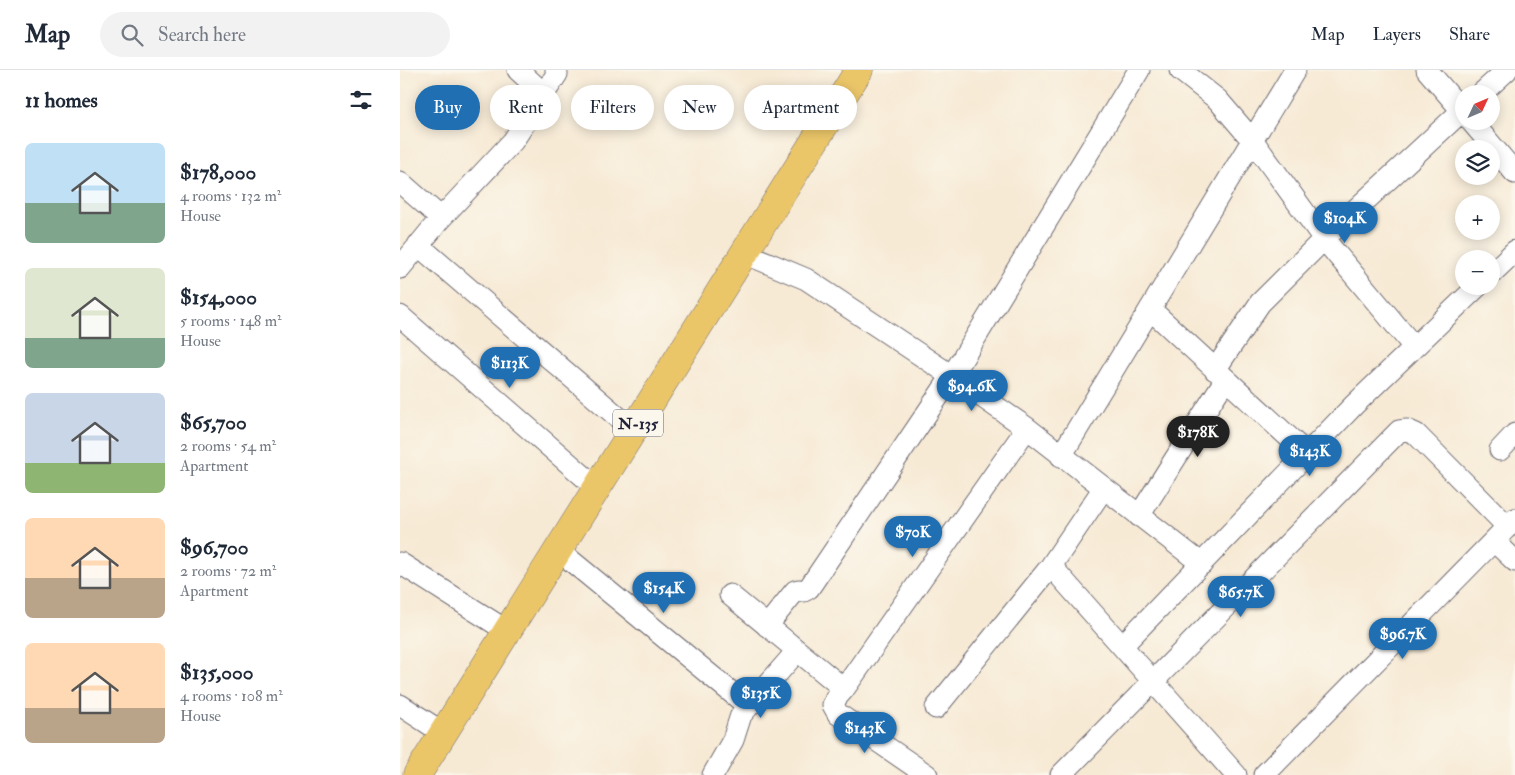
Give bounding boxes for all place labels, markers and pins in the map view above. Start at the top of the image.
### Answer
pin: $104K [1310,202,1380,244]
pin: $113K [475,346,545,389]
pin: $94.6K [931,370,1013,412]
pin: $178K [1163,416,1233,458]
pin: $143K [1275,434,1345,477]
pin: $70K [883,516,943,558]
pin: $154K [629,572,699,614]
pin: $65.7K [1200,576,1282,618]
pin: $96.7K [1362,618,1444,660]
pin: $135K [726,676,796,719]
pin: $143K [830,712,900,754]

